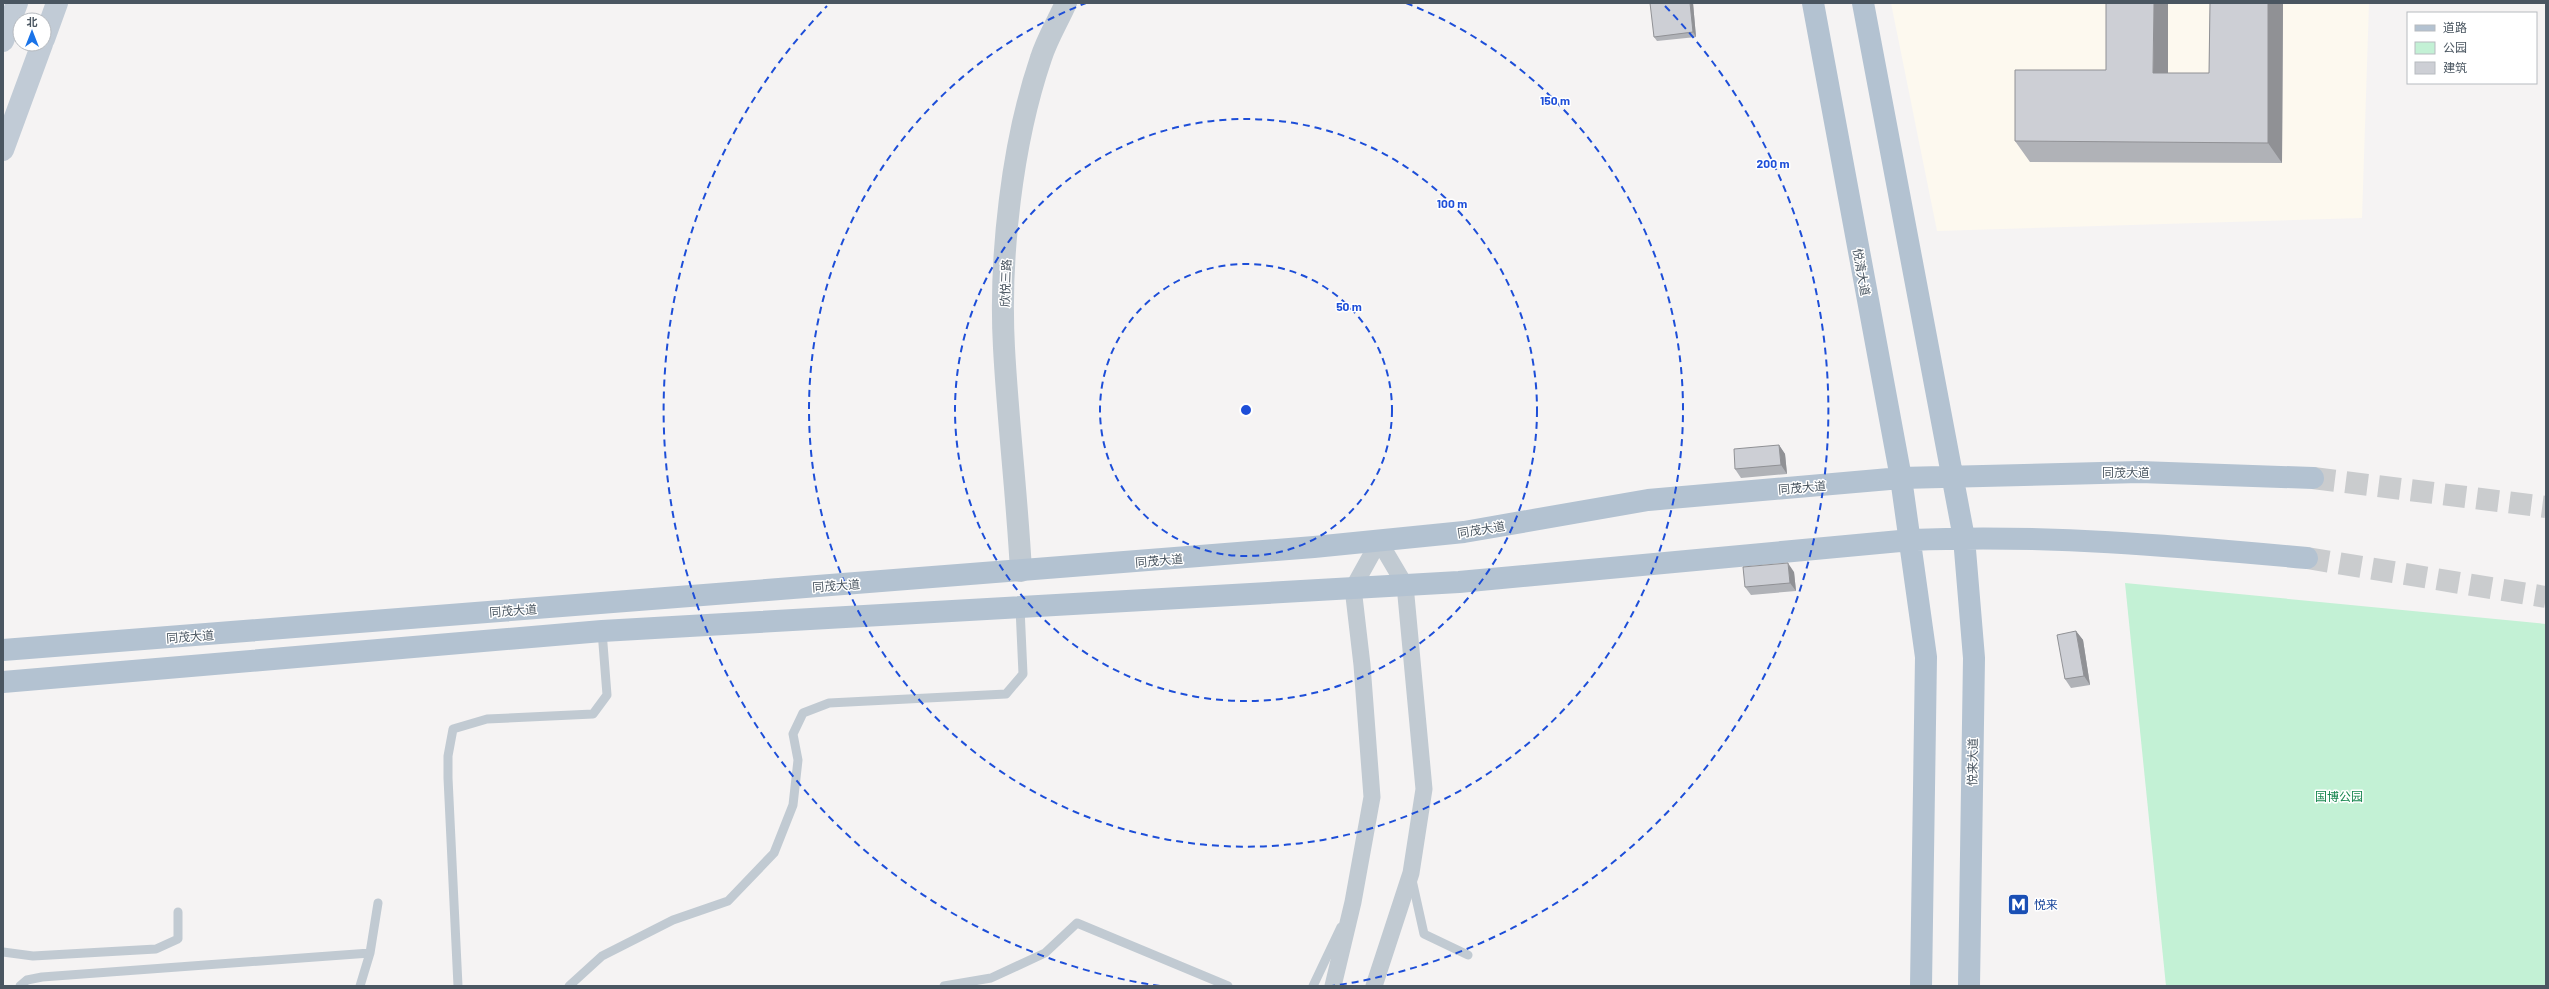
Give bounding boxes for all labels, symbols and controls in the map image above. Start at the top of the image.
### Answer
north arrow [12,12,52,52]
legend [2407,12,2537,84]
text: 北 [27,15,38,28]
text: 道路 [2443,20,2467,34]
text: 公园 [2443,40,2467,54]
text: 建筑 [2443,60,2467,74]
text: 150 m [1540,93,1570,107]
text: 200 m [1757,156,1789,170]
text: 100 m [1437,196,1467,210]
street label: 悦清大道 [1851,247,1873,297]
street label: 欣悦三路 [997,259,1013,307]
text: 50 m [1336,299,1362,313]
centre of rings [1239,403,1253,417]
street label: 同茂大道 [2102,465,2150,479]
street label: 同茂大道 [1777,478,1827,496]
street label: 同茂大道 [1456,518,1506,540]
street label: 同茂大道 [1134,551,1184,569]
street label: 同茂大道 [812,576,860,594]
street label: 同茂大道 [489,601,537,619]
street label: 同茂大道 [166,627,214,645]
street label: 悦来大道 [1965,738,1979,786]
park label: 国博公园 [2315,789,2363,803]
metro station icon: 悦来 [2006,891,2032,917]
place label: 悦来 [2034,897,2058,911]

